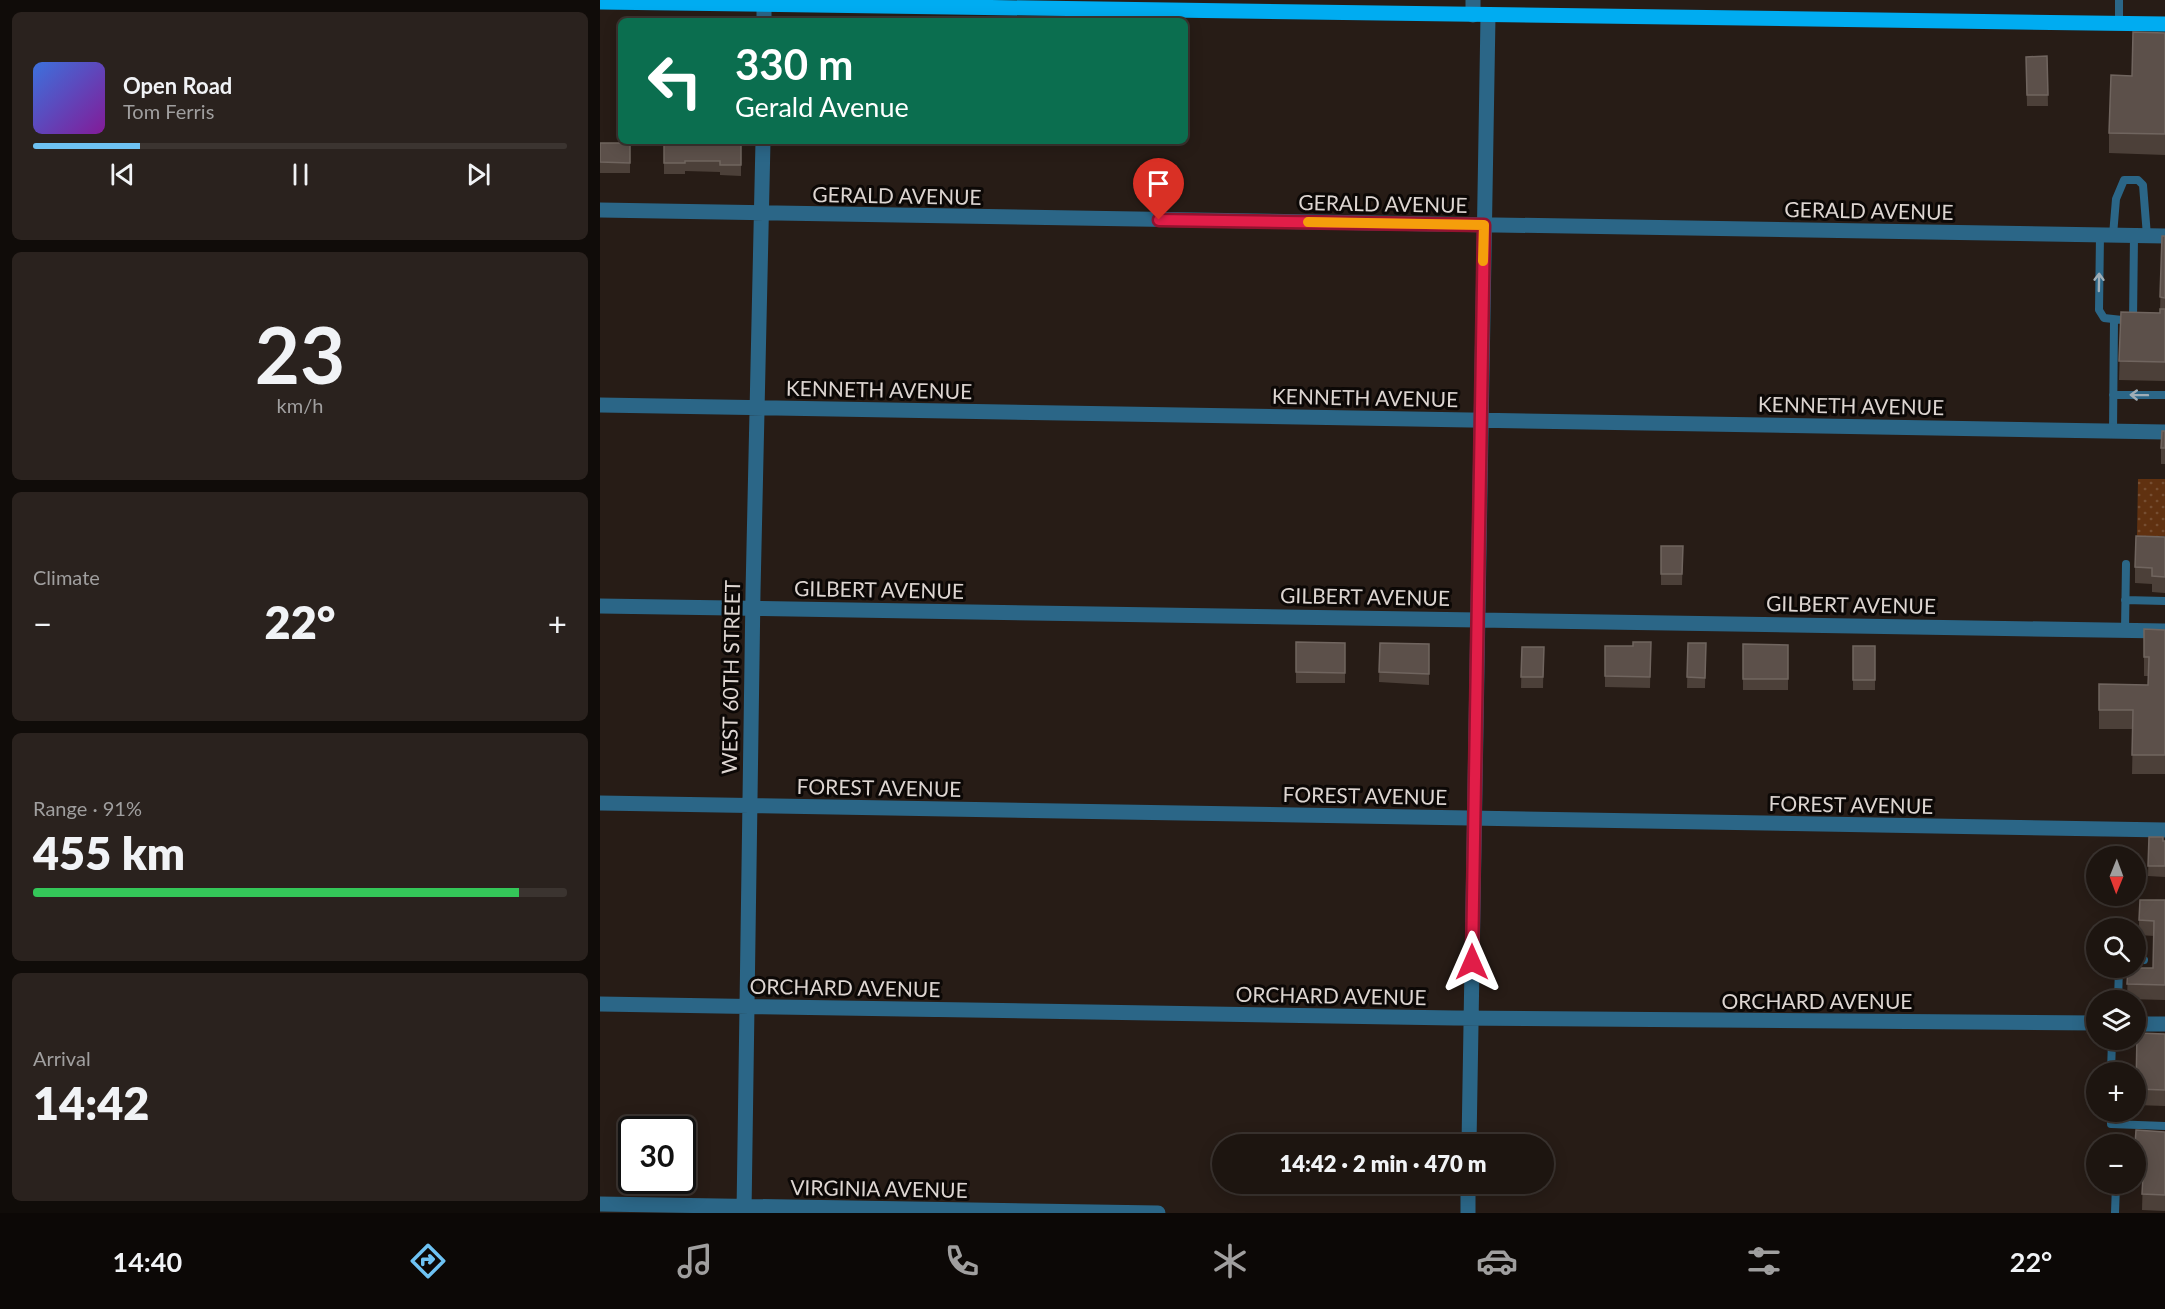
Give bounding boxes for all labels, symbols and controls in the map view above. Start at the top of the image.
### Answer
text: 330 m [735,39,853,89]
icon: left [636,42,714,120]
text: Open Road [123,72,232,99]
text: Gerald Avenue [735,90,909,123]
text: Tom Ferris [123,99,214,123]
icon: previous [106,158,139,191]
icon: pause [284,158,317,191]
icon: next [462,158,495,191]
pin [1133,158,1184,220]
icon: arrive [1142,167,1175,200]
street label: GERALD AVENUE [812,181,982,209]
street label: GERALD AVENUE [1298,189,1468,217]
street label: GERALD AVENUE [1784,196,1954,224]
one-way arrow [2093,273,2105,293]
text: 23 [255,307,345,401]
street label: KENNETH AVENUE [786,375,972,403]
street label: KENNETH AVENUE [1272,383,1458,411]
one-way arrow [2130,389,2150,401]
street label: KENNETH AVENUE [1758,391,1944,419]
text: km/h [277,393,323,417]
text: Climate [33,565,100,589]
street label: GILBERT AVENUE [794,575,964,603]
street label: WEST 60TH STREET [716,579,744,774]
street label: GILBERT AVENUE [1280,582,1450,610]
street label: GILBERT AVENUE [1766,590,1936,618]
text: 22° [265,595,335,649]
text: − [33,603,52,643]
text: + [548,603,567,643]
street label: FOREST AVENUE [796,773,962,801]
street label: FOREST AVENUE [1282,781,1448,809]
street label: FOREST AVENUE [1768,790,1934,818]
text: Range · 91% [33,796,142,820]
text: 455 km [33,826,185,880]
north arrow [2086,846,2146,906]
map controls [2086,846,2146,1194]
button: search [2086,918,2146,978]
position arrow [1440,930,1504,994]
street label: ORCHARD AVENUE [749,973,941,1001]
street label: ORCHARD AVENUE [1235,981,1427,1009]
street label: ORCHARD AVENUE [1722,988,1912,1013]
button: layers [2086,990,2146,1050]
text: Arrival [33,1046,91,1070]
button: + [2086,1062,2146,1122]
text: 14:42 [33,1076,149,1130]
speed limit sign: 30 [618,1116,696,1194]
button: − [2086,1134,2146,1194]
text: 14:42 · 2 min · 470 m [1280,1150,1486,1177]
street label: VIRGINIA AVENUE [790,1174,968,1202]
icon: directions [407,1240,449,1282]
icon: music [674,1240,716,1282]
icon: phone [941,1240,983,1282]
icon: climate [1209,1240,1251,1282]
icon: car [1476,1240,1518,1282]
icon: filters [1743,1240,1785,1282]
text: 14:40 [113,1245,182,1278]
text: 22° [2010,1245,2052,1278]

